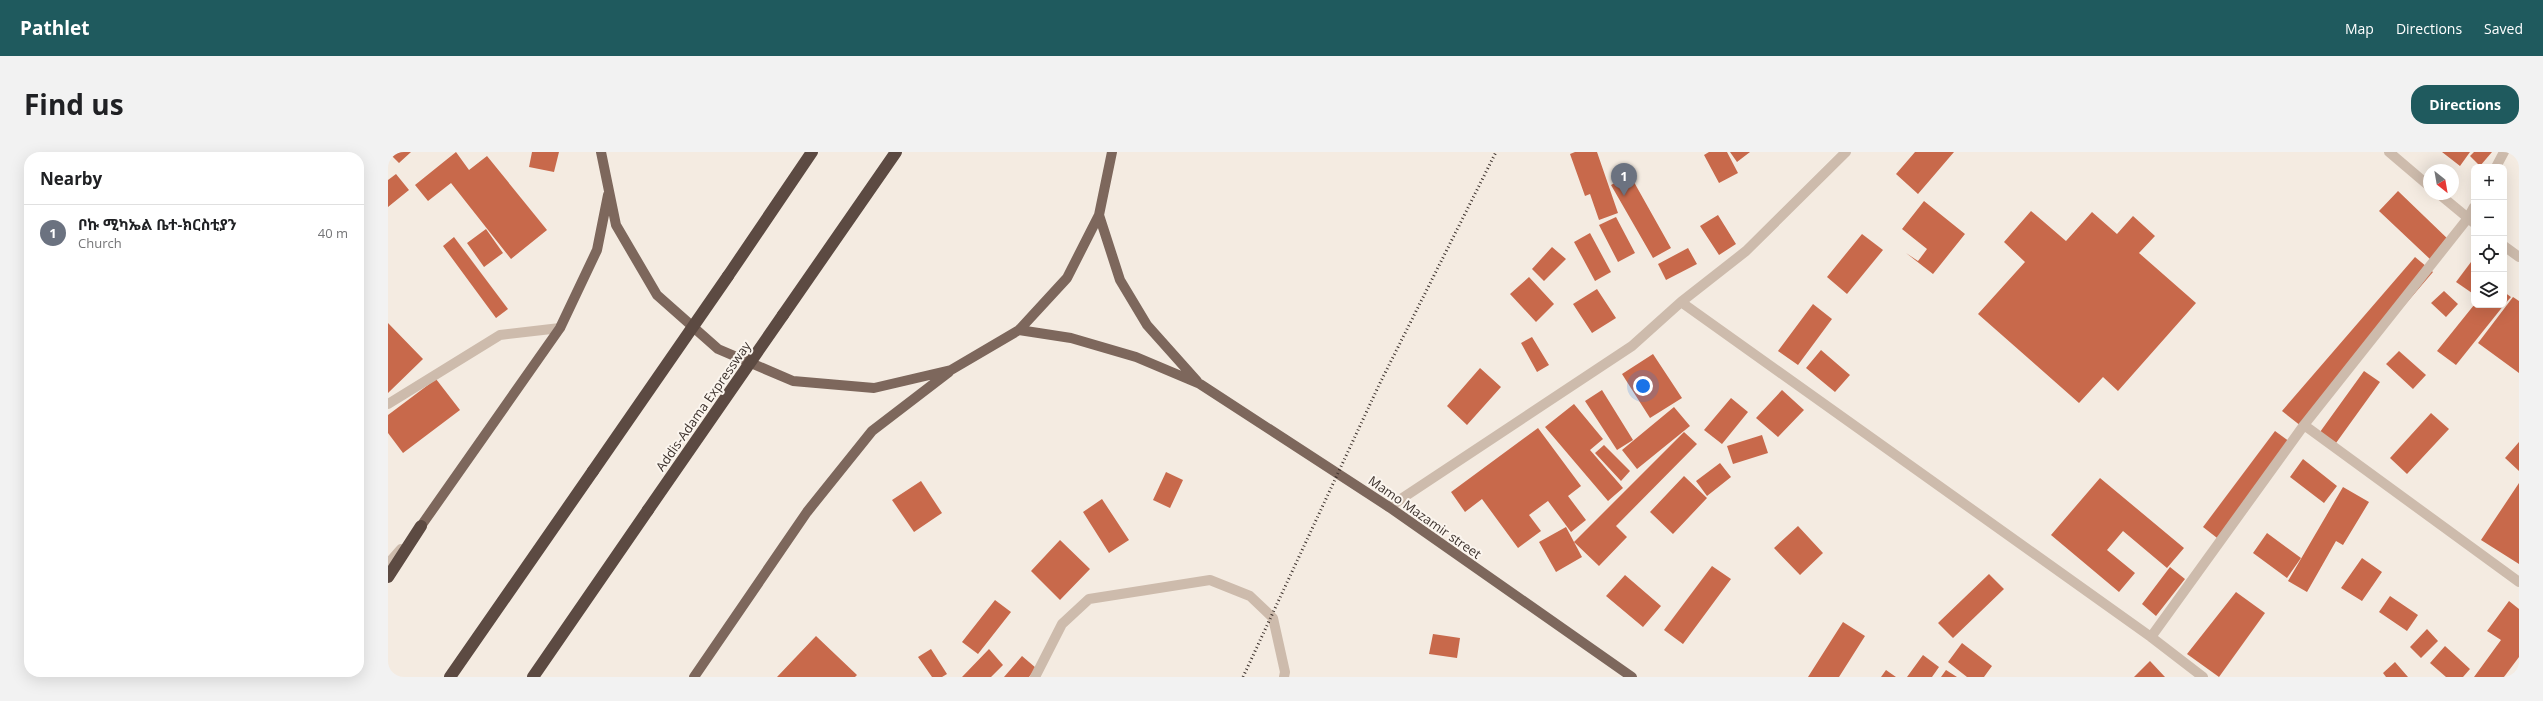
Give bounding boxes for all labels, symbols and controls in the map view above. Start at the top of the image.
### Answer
text: Pathlet [20,15,89,41]
text: Map [2345,19,2374,38]
text: Directions [2396,19,2462,38]
text: Saved [2484,19,2523,38]
text: Find us [24,85,124,123]
button: Directions [2411,85,2519,124]
pin: 1 [1611,163,1637,196]
north arrow [2423,164,2459,200]
map controls [2471,164,2507,308]
button: + [2471,164,2507,200]
text: Nearby [40,167,102,190]
button: − [2471,200,2507,236]
text: ቦኩ ሚካኤል ቤተ-ክርስቲያን [78,214,237,234]
text: 1 [49,224,57,242]
text: 40 m [318,224,348,242]
text: Church [78,234,122,252]
button: locate [2471,236,2507,272]
button: layers [2471,272,2507,308]
street label: Addis-Adama Expressway [651,337,755,474]
your location [1633,376,1653,396]
street label: Mamo Mazamir street [1365,471,1485,563]

